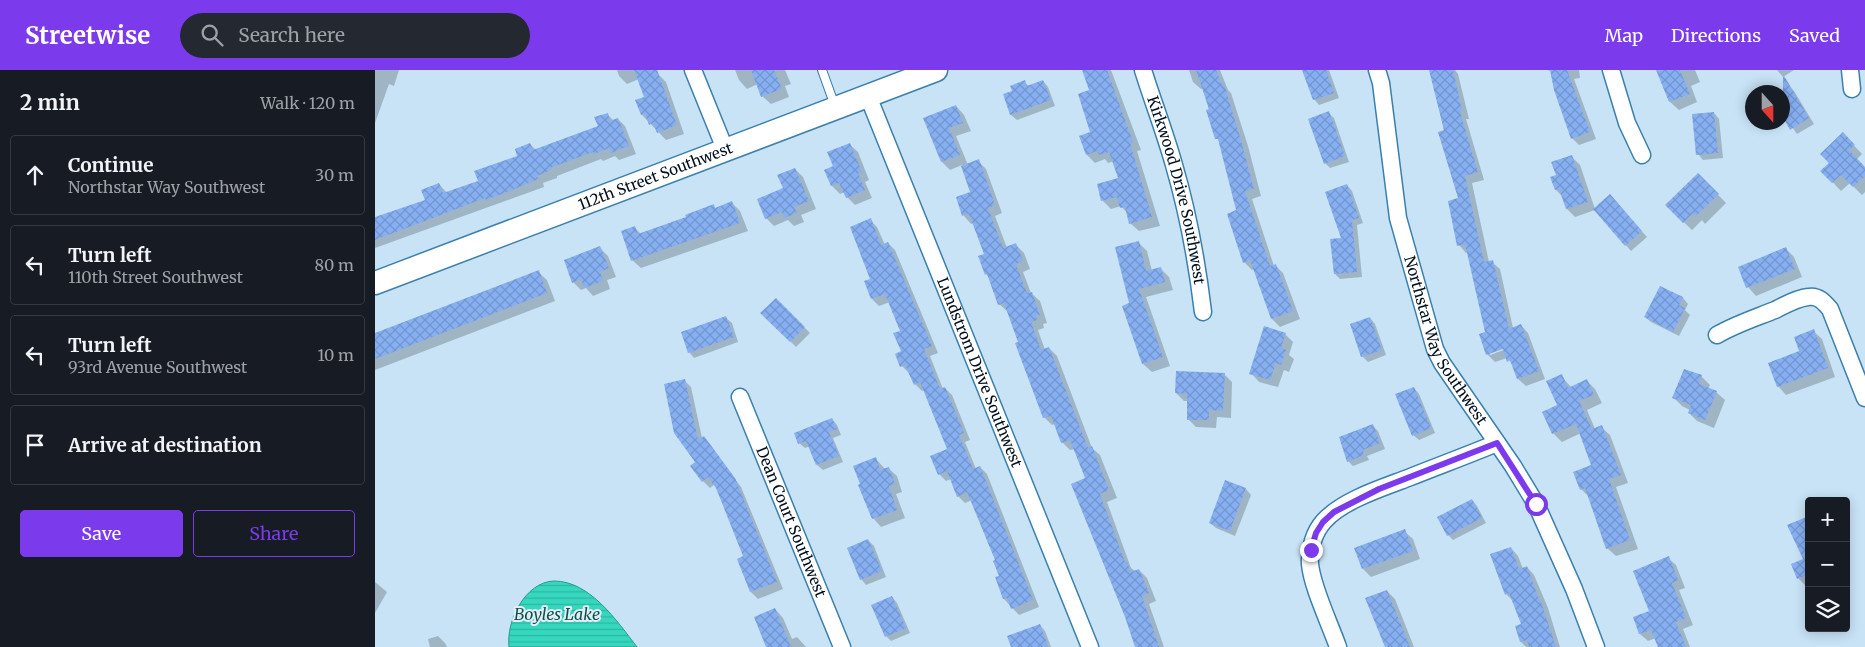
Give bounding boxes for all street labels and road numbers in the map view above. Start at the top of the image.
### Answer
street label: Kirkwood Drive Southwest [1143,93,1209,286]
street label: 112th Street Southwest [575,138,735,214]
street label: Northstar Way Southwest [1400,254,1492,428]
street label: Lundstrom Drive Southwest [933,274,1027,470]
street label: Dean Court Southwest [752,444,831,600]

